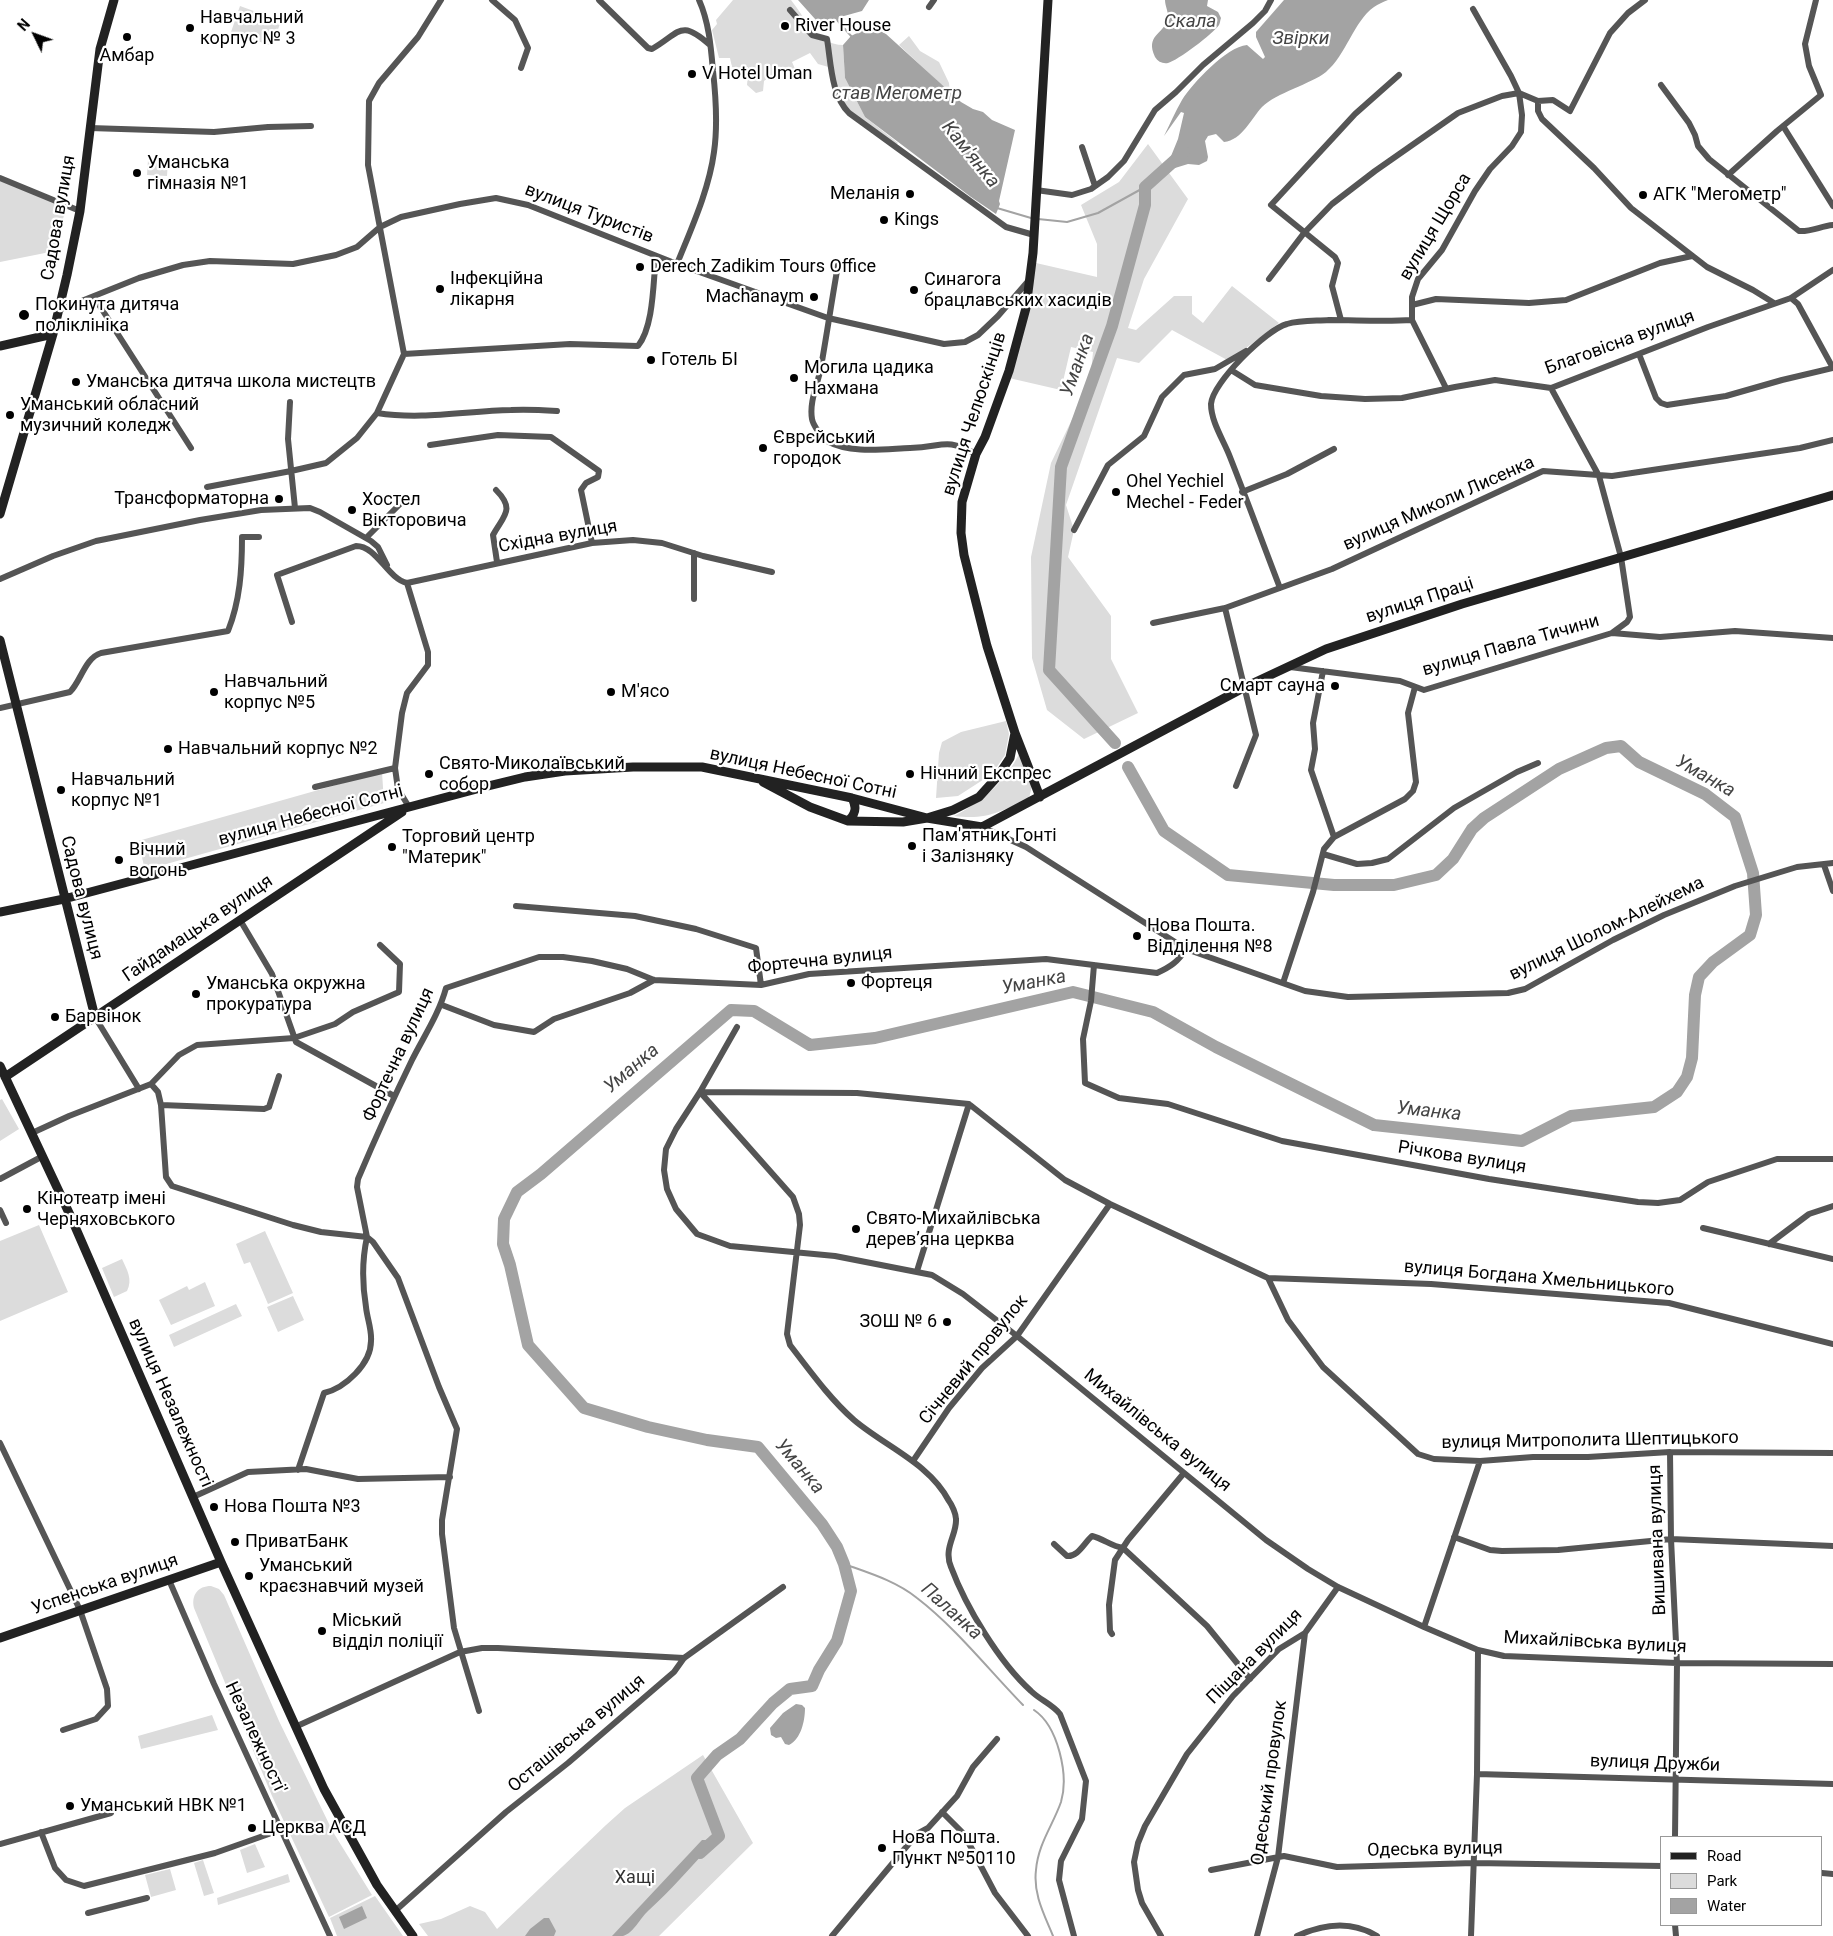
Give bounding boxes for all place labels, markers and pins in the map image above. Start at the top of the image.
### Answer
place label: Навчальний корпус № 3 [200,7,304,50]
place label: River House [795,15,891,37]
marker: River House [779,20,791,32]
marker: Навчальний корпус № 3 [184,22,196,34]
marker: Амбар [121,31,133,43]
place label: Амбар [100,45,154,67]
place label: V Hotel Uman [702,63,812,85]
marker: V Hotel Uman [686,68,698,80]
place label: Уманська гімназія №1 [147,152,249,194]
marker: Уманська гімназія №1 [131,167,143,179]
place label: Меланія [830,183,900,205]
place label: АГК "Мегометр" [1653,184,1787,206]
marker: Меланія [904,188,916,200]
marker: АГК "Мегометр" [1637,189,1649,201]
place label: Kings [894,209,939,231]
marker: Kings [878,214,890,226]
place label: Derech Zadikim Tours Office [650,256,876,278]
marker: Derech Zadikim Tours Office [634,261,646,273]
place label: Інфекційна лікарня [450,268,543,310]
place label: Синагога брацлавських хасидів [924,269,1112,312]
marker: Інфекційна лікарня [434,283,446,295]
marker: Синагога брацлавських хасидів [908,284,920,296]
place label: Machanaym [705,286,804,308]
marker: Machanaym [808,291,820,303]
place label: Покинута дитяча поліклініка [35,294,179,336]
marker: Покинута дитяча поліклініка [17,308,31,322]
place label: Готель БІ [661,349,738,371]
marker: Готель БІ [645,354,657,366]
place label: Могила цадика Нахмана [804,357,934,399]
place label: Уманська дитяча школа мистецтв [86,371,376,393]
marker: Могила цадика Нахмана [788,372,800,384]
marker: Уманська дитяча школа мистецтв [70,376,82,388]
place label: Уманський обласний музичний коледж [20,394,199,436]
marker: Уманський обласний музичний коледж [4,409,16,421]
place label: Єврєйський городок [773,427,875,469]
marker: Єврєйський городок [757,442,769,454]
place label: Ohel Yechiel Mechel - Feder [1126,471,1244,514]
marker: Ohel Yechiel Mechel - Feder [1110,486,1122,498]
place label: Трансформаторна [114,488,269,510]
place label: Хостел Вікторовича [362,489,467,532]
marker: Трансформаторна [273,493,285,505]
marker: Хостел Вікторовича [346,504,358,516]
place label: Навчальний корпус №5 [224,671,328,714]
place label: Смарт сауна [1220,675,1325,697]
marker: Смарт сауна [1329,680,1341,692]
place label: М'ясо [621,681,669,703]
marker: Навчальний корпус №5 [208,686,220,698]
marker: М'ясо [605,686,617,698]
place label: Навчальний корпус №2 [178,738,378,760]
marker: Навчальний корпус №2 [162,743,174,755]
place label: Свято-Миколаївський собор [439,753,625,796]
place label: Нічний Експрес [920,763,1051,785]
marker: Свято-Миколаївський собор [423,768,435,780]
marker: Нічний Експрес [904,768,916,780]
place label: Навчальний корпус №1 [71,769,175,812]
marker: Навчальний корпус №1 [55,784,67,796]
place label: Пам'ятник Гонті і Залізняку [922,825,1057,868]
place label: Торговий центр "Материк" [402,826,535,869]
place label: Вічний вогонь [129,839,187,882]
marker: Пам'ятник Гонті і Залізняку [906,840,918,852]
marker: Торговий центр "Материк" [386,841,398,853]
marker: Вічний вогонь [113,854,125,866]
place label: Нова Пошта. Відділення №8 [1147,915,1273,958]
marker: Нова Пошта. Відділення №8 [1131,930,1143,942]
place label: Фортеця [861,972,933,994]
place label: Уманська окружна прокуратура [206,973,366,1016]
marker: Фортеця [845,977,857,989]
marker: Уманська окружна прокуратура [190,988,202,1000]
place label: Барвінок [65,1006,141,1028]
marker: Барвінок [49,1011,61,1023]
place label: Кінотеатр імені Черняховського [37,1188,175,1230]
marker: Кінотеатр імені Черняховського [21,1203,33,1215]
place label: Свято-Михайлівська деревʼяна церква [866,1208,1040,1250]
marker: Свято-Михайлівська деревʼяна церква [850,1223,862,1235]
place label: ЗОШ № 6 [859,1311,937,1333]
marker: ЗОШ № 6 [941,1316,953,1328]
place label: Нова Пошта №3 [224,1496,361,1518]
marker: Нова Пошта №3 [208,1501,220,1513]
place label: ПриватБанк [245,1531,348,1553]
marker: ПриватБанк [229,1536,241,1548]
place label: Уманський краєзнавчий музей [259,1555,424,1598]
marker: Уманський краєзнавчий музей [243,1570,255,1582]
place label: Міський відділ поліції [332,1610,443,1652]
marker: Міський відділ поліції [316,1625,328,1637]
place label: Уманський НВК №1 [80,1795,247,1817]
marker: Уманський НВК №1 [64,1800,76,1812]
place label: Церква АСД [262,1817,366,1839]
marker: Церква АСД [246,1822,258,1834]
place label: Нова Пошта. Пункт №50110 [892,1827,1016,1870]
marker: Нова Пошта. Пункт №50110 [876,1842,888,1854]

